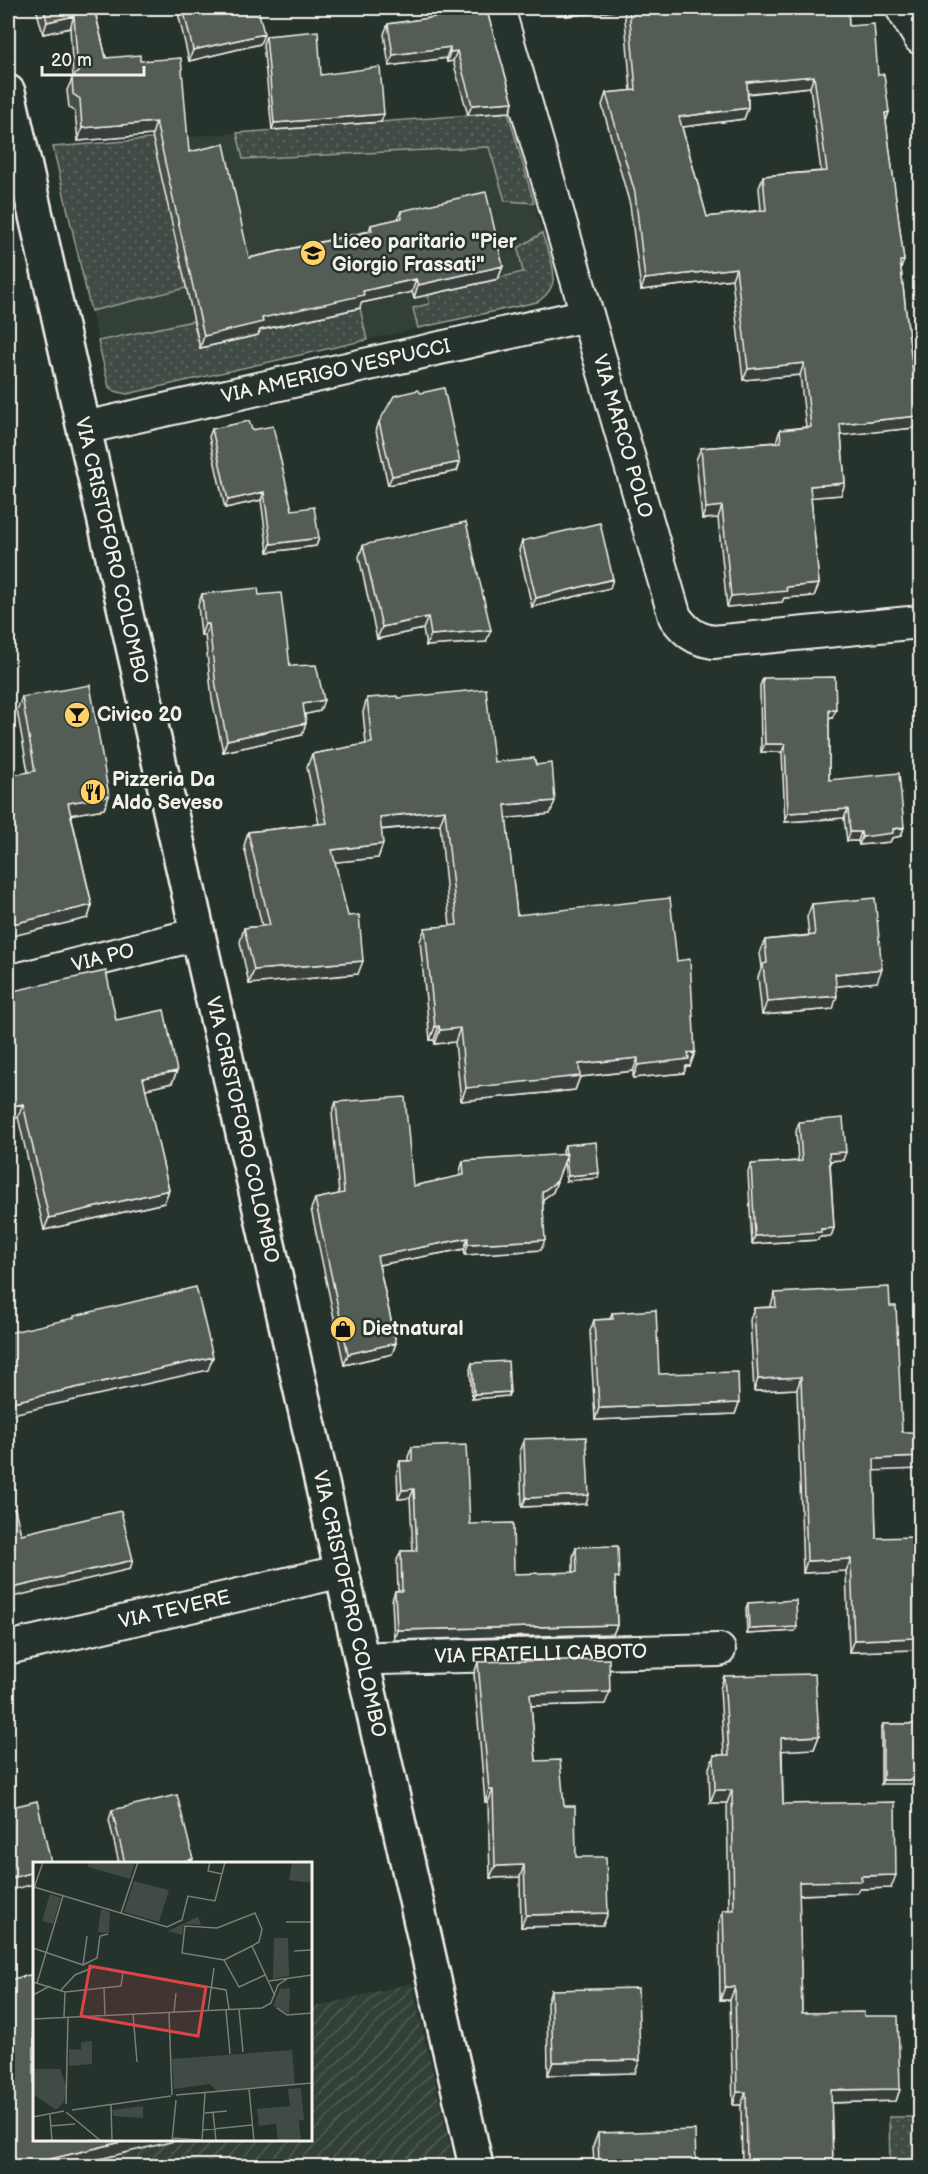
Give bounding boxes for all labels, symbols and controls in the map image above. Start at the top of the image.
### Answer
scale bar [42,39,144,77]
text: 20 m [51,50,92,71]
place label: Liceo paritario "Pier Giorgio Frassati" [332,230,518,277]
school or university icon: Liceo paritario "Pier Giorgio Frassati" [298,238,328,268]
street label: VIA AMERIGO VESPUCCI [219,334,453,409]
street label: VIA MARCO POLO [587,352,658,521]
street label: VIA CRISTOFORO COLOMBO [70,415,153,686]
bar icon: Civico 20 [62,700,92,730]
place label: Civico 20 [97,703,182,727]
place label: Pizzeria Da Aldo Seveso [111,768,223,815]
restaurant icon: Pizzeria Da Aldo Seveso [78,777,108,807]
street label: VIA PO [69,939,137,977]
street label: VIA CRISTOFORO COLOMBO [200,994,284,1266]
shop icon: Dietnatural [328,1314,358,1344]
place label: Dietnatural [362,1317,464,1341]
street label: VIA CRISTOFORO COLOMBO [307,1468,391,1740]
street label: VIA TEVERE [116,1585,233,1634]
street label: VIA FRATELLI CABOTO [434,1640,647,1669]
inset map [33,1862,312,2141]

